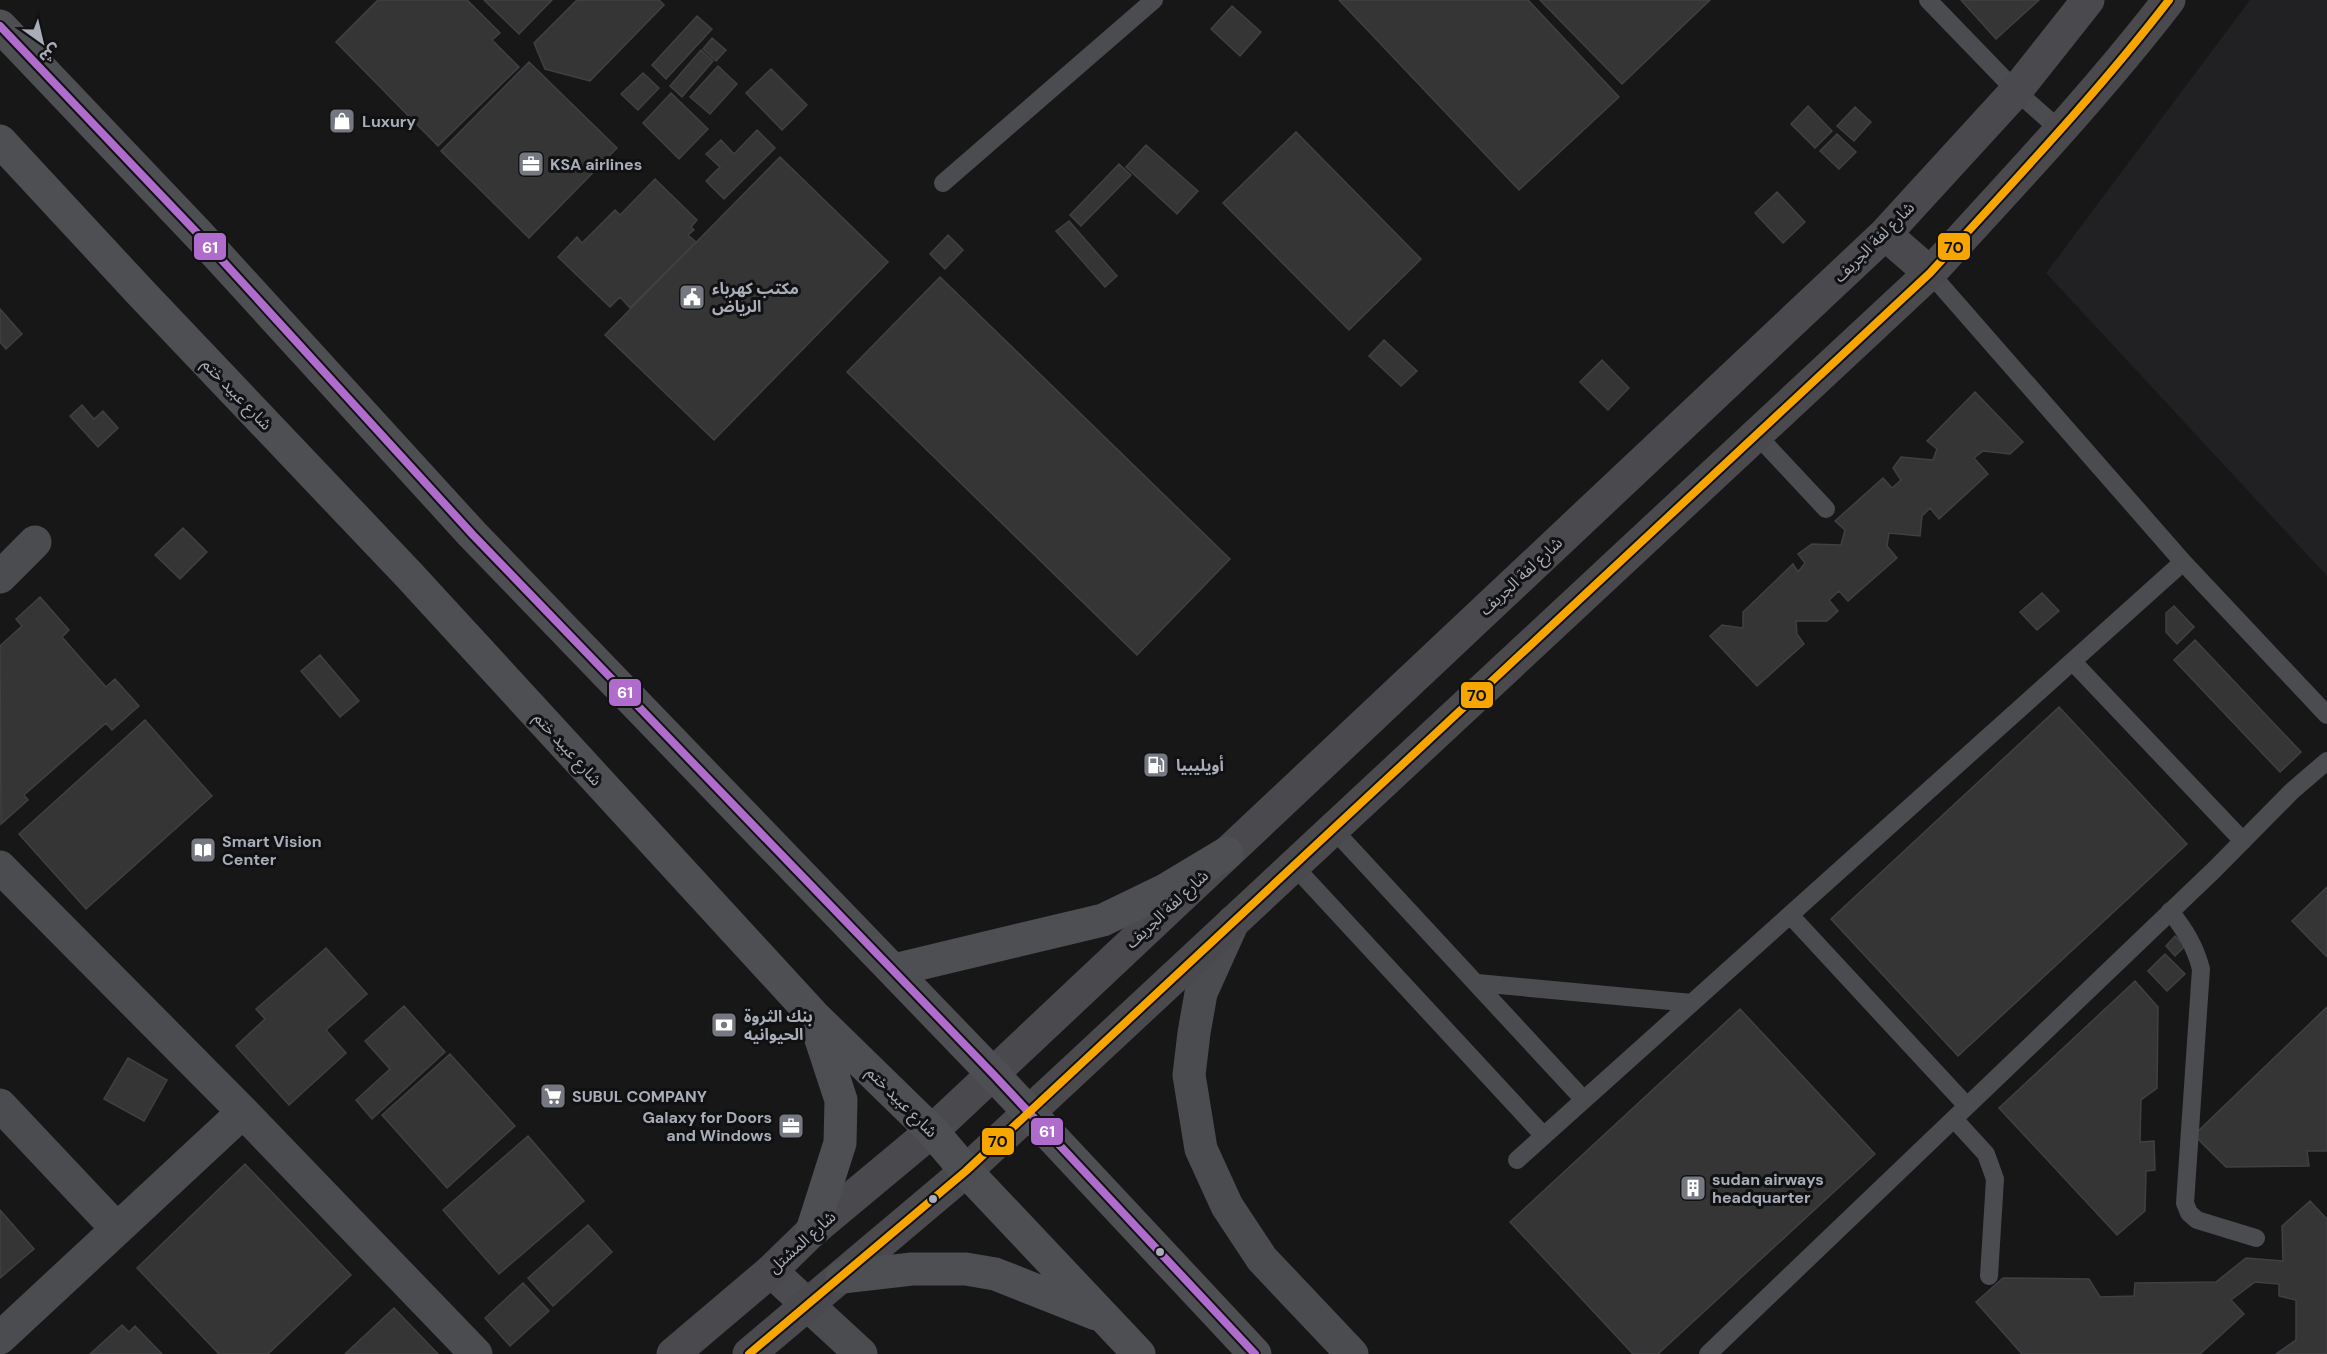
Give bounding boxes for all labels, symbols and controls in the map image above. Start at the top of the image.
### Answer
north arrow [12,12,72,72]
text: ش [35,39,65,69]
shop icon: Luxury [327,106,357,136]
place label: Luxury [362,111,416,132]
office icon: KSA airlines [516,149,546,179]
place label: KSA airlines [550,154,642,175]
street label: شارع لفة الجريف [1829,197,1920,288]
line badge: 61 [193,232,227,261]
line badge: 70 [1937,232,1971,261]
text: 61 [202,237,218,258]
text: 70 [1944,237,1964,258]
place label: مكتب كهرباء الرياض [712,278,799,317]
public building icon: مكتب كهرباء الرياض [677,282,707,312]
street label: شارع عبيد ختم [196,354,277,436]
street label: شارع لفة الجريف [1475,532,1568,621]
line badge: 61 [608,678,642,707]
line badge: 70 [1460,681,1494,709]
text: 61 [617,682,633,703]
text: 70 [1467,685,1487,706]
street label: شارع عبيد ختم [528,708,607,792]
fuel station icon: أويليبيا [1141,750,1171,780]
place label: أويليبيا [1176,755,1224,776]
place label: Smart Vision Center [222,831,322,870]
library icon: Smart Vision Center [188,835,218,865]
street label: شارع لفة الجريف [1121,865,1214,954]
place label: بنك الثروة الحيوانيه [744,1006,813,1045]
bank icon: بنك الثروة الحيوانيه [709,1010,739,1040]
street label: شارع عبيد ختم [861,1062,942,1143]
supermarket icon: SUBUL COMPANY [538,1081,568,1111]
place label: SUBUL COMPANY [572,1086,707,1107]
place label: Galaxy for Doors and Windows [642,1107,772,1146]
office icon: Galaxy for Doors and Windows [776,1111,806,1141]
line badge: 61 [1030,1117,1064,1146]
text: 61 [1039,1121,1055,1142]
line badge: 70 [981,1127,1015,1156]
text: 70 [988,1131,1008,1152]
place label: sudan airways headquarter [1712,1169,1824,1208]
building icon: sudan airways headquarter [1678,1173,1708,1203]
unlabelled marker [927,1193,939,1205]
street label: شارع المشتل [764,1206,842,1279]
unlabelled marker [1154,1246,1166,1258]

